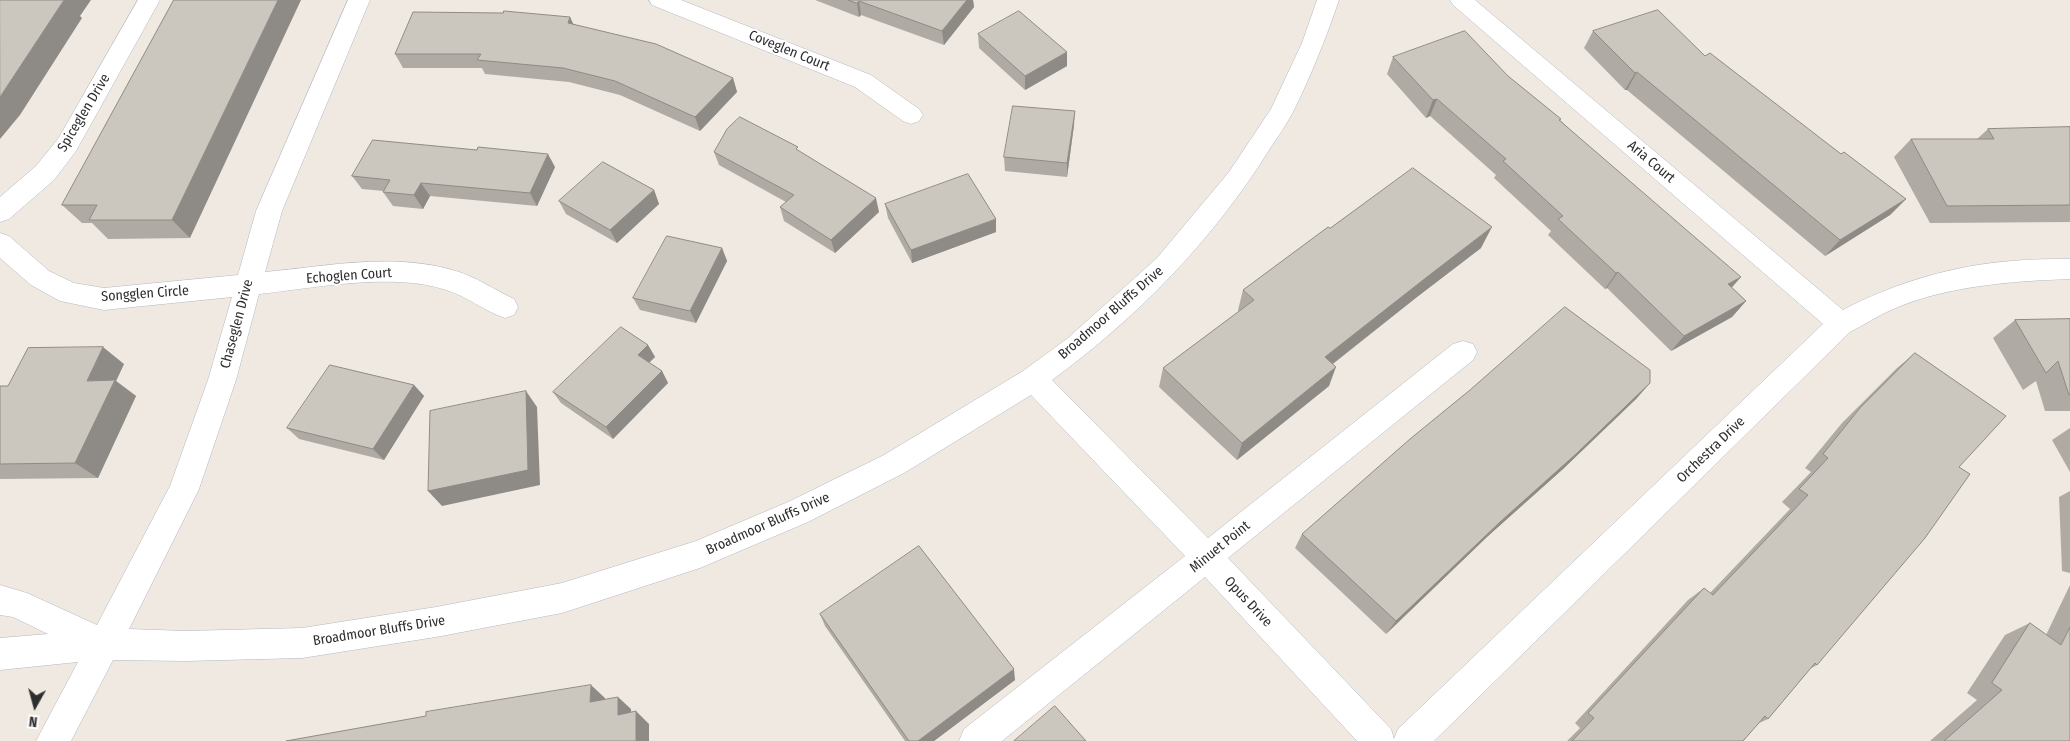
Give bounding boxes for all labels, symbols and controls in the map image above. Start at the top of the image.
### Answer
street label: Coveglen Court [746,27,832,75]
street label: Spiceglen Drive [54,71,114,155]
street label: Aria Court [1624,137,1678,187]
street label: Broadmoor Bluffs Drive [1055,263,1167,363]
street label: Echoglen Court [306,265,392,287]
street label: Chaseglen Drive [217,278,257,370]
street label: Songglen Circle [101,283,189,305]
street label: Orchestra Drive [1673,413,1749,487]
street label: Broadmoor Bluffs Drive [704,489,832,559]
street label: Minuet Point [1186,518,1254,576]
street label: Opus Drive [1221,573,1275,631]
street label: Broadmoor Bluffs Drive [312,612,446,650]
north arrow [10,681,60,731]
text: N [28,712,38,730]

